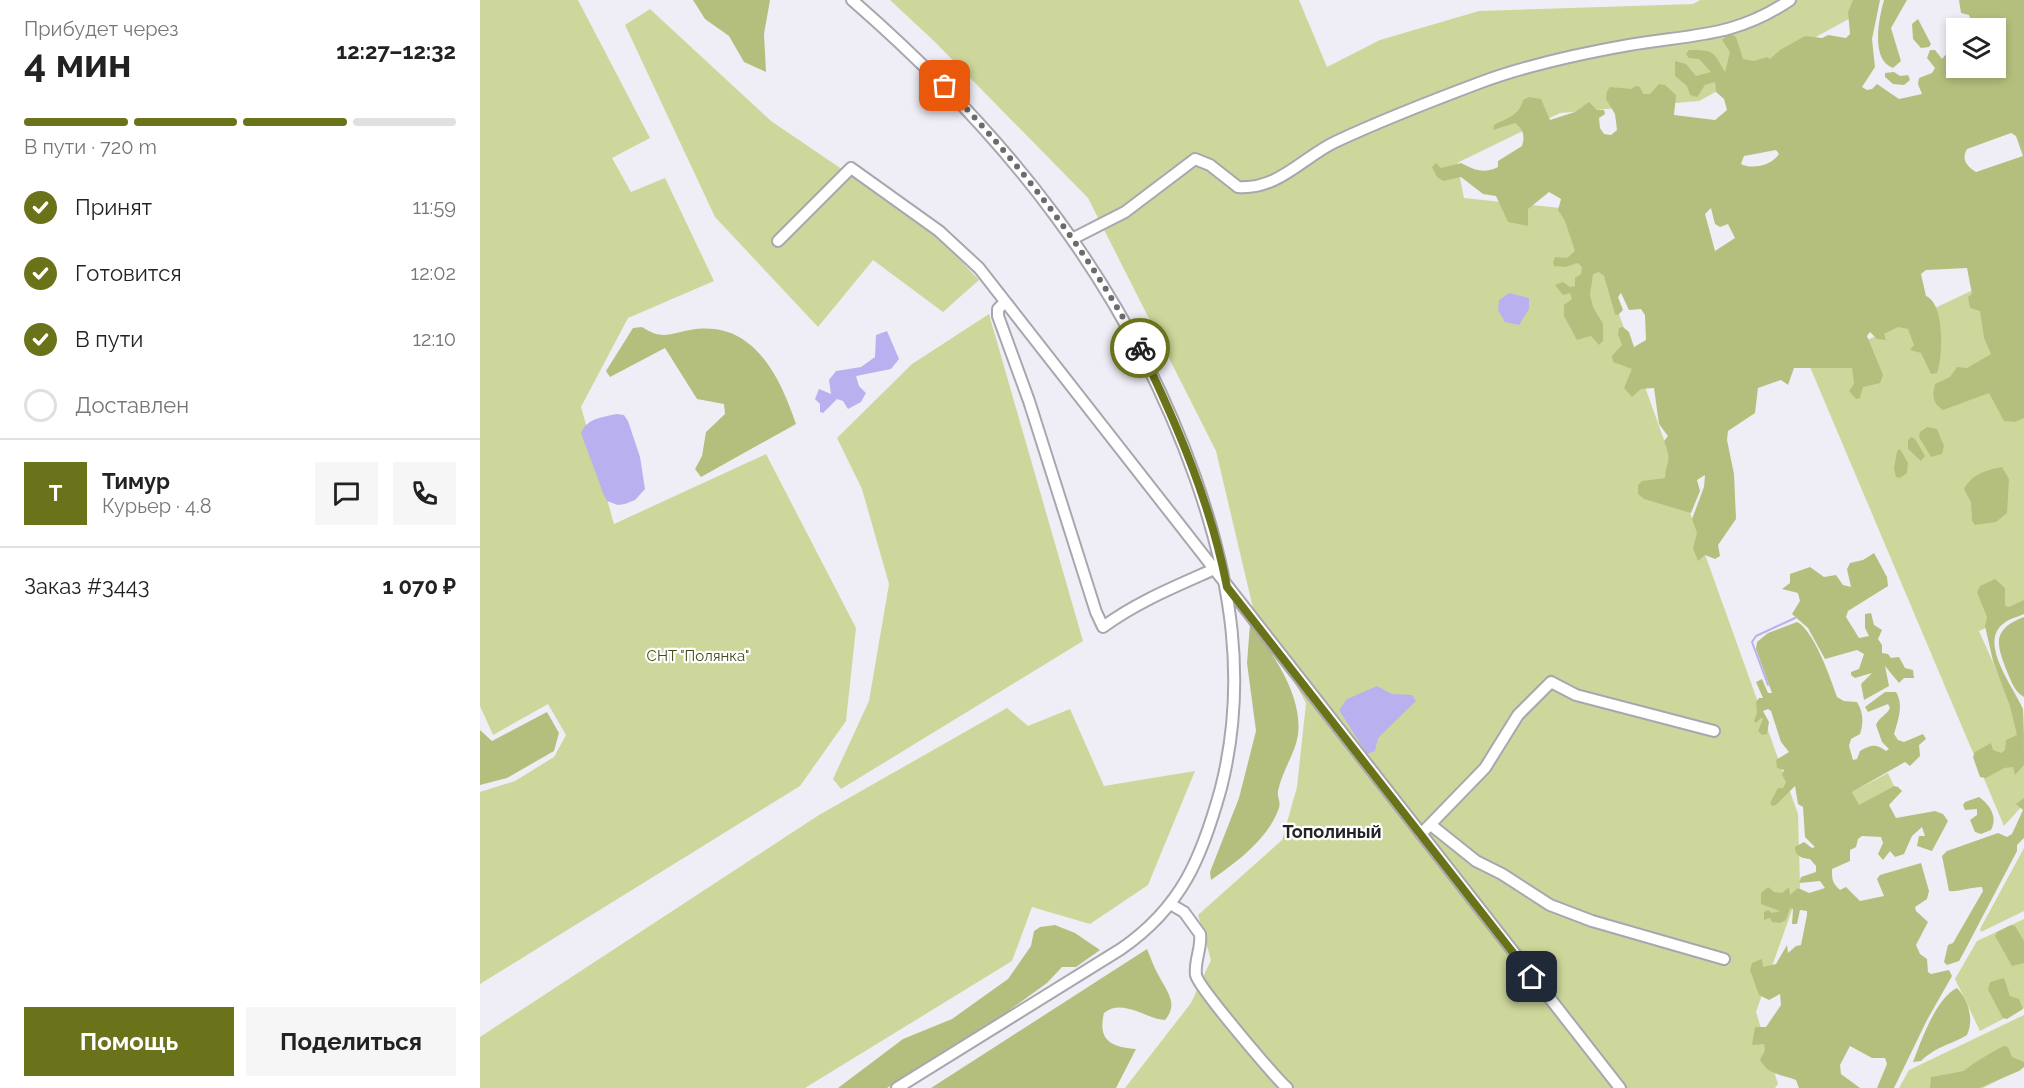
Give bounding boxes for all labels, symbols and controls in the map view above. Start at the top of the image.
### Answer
text: Прибудет через [24,17,178,41]
map controls [1946,18,2006,78]
button: layers [1946,18,2006,78]
text: 12:27–12:32 [336,38,456,64]
text: 4 мин [24,40,132,86]
pin [919,60,970,111]
icon: bag [928,69,961,102]
text: В пути · 720 m [24,135,157,159]
icon: check [24,191,57,224]
text: Принят [75,194,152,220]
text: 11:59 [413,195,456,219]
icon: check [24,257,57,290]
text: Готовится [75,260,182,286]
text: 12:02 [411,261,456,285]
courier [1110,318,1170,378]
icon: check [24,323,57,356]
text: В пути [75,326,143,352]
text: 12:10 [412,327,456,351]
icon: bike [1124,332,1157,365]
text: Доставлен [75,392,189,418]
button: chat [315,462,378,525]
button: phone [393,462,456,525]
text: Тимур [102,468,170,494]
text: Т [49,480,62,506]
text: Курьер · 4.8 [102,494,212,518]
text: Заказ #3443 [24,573,150,599]
text: 1 070 ₽ [382,573,456,599]
park label: СНТ "Полянка" [647,647,749,665]
district label: Тополиный [1282,821,1382,842]
pin [1506,951,1557,1002]
icon: home [1515,960,1548,993]
button: Помощь [24,1007,234,1076]
button: Поделиться [246,1007,456,1076]

